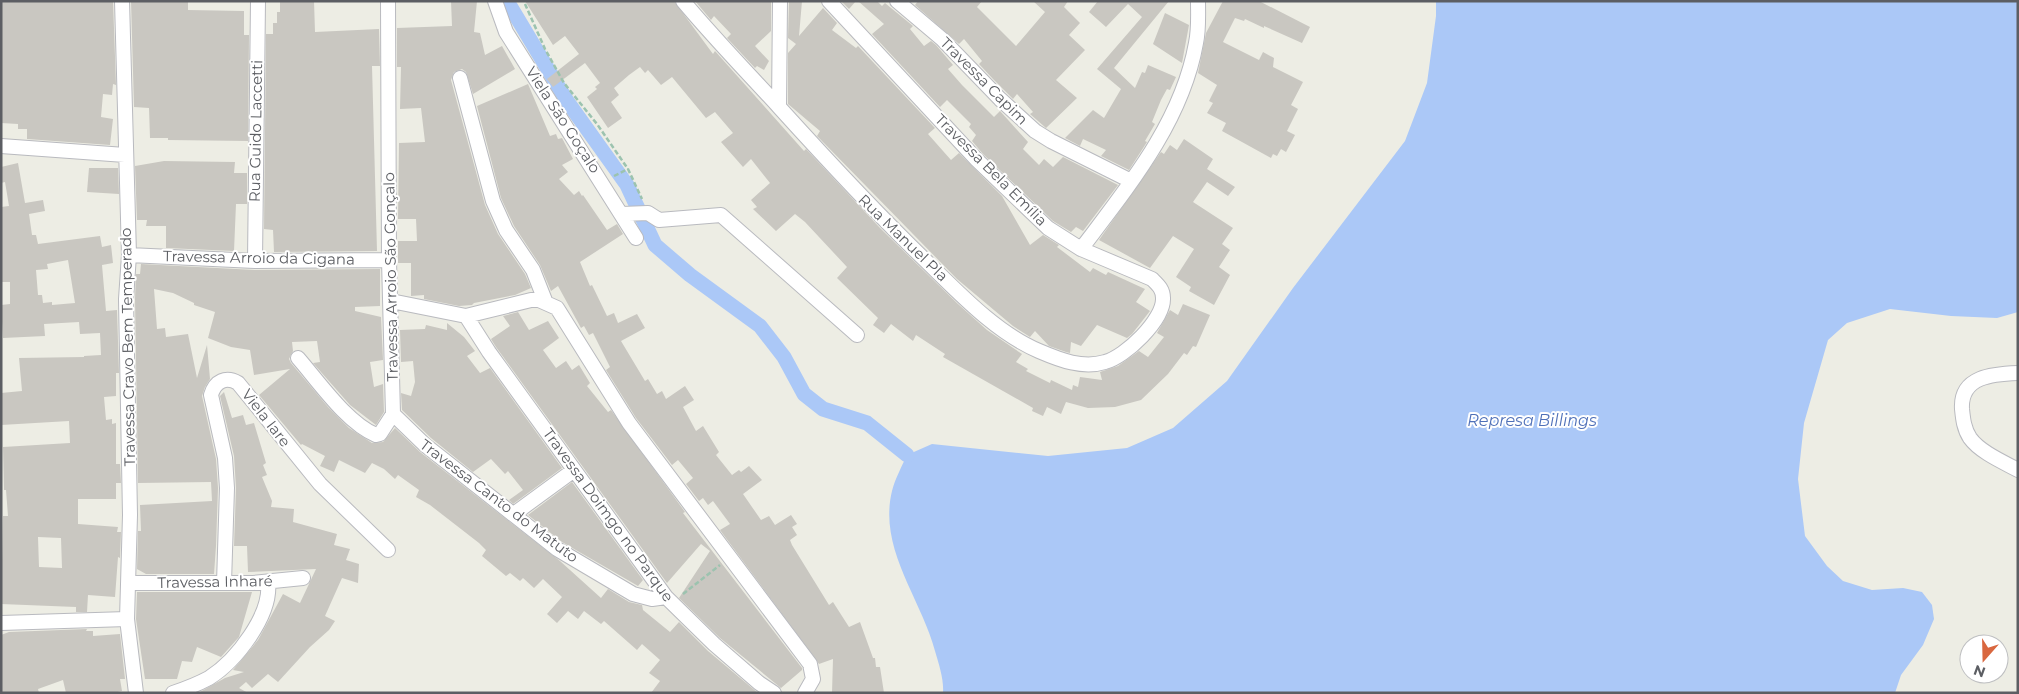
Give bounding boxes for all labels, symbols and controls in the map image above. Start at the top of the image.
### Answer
street label: Travessa Capim [936,33,1032,129]
street label: Rua Guido Laccetti [245,60,266,202]
street label: Viela São Goçalo [522,63,605,177]
street label: Travessa Bela Emília [931,110,1051,230]
street label: Travessa Arroio São Gonçalo [379,172,402,382]
street label: Rua Manuel Pla [854,190,952,285]
street label: Travessa Cravo Bem Temperado [116,227,139,467]
street label: Travessa Arroio da Cigana [163,246,355,269]
street label: Viela Iare [238,385,295,450]
water label: Represa Billings [1467,411,1597,430]
street label: Travessa Doimgo no Parque [539,424,678,605]
street label: Travessa Canto do Matuto [416,435,582,566]
street label: Travessa Inharé [157,571,273,592]
north arrow [1959,634,2009,684]
text: N [1971,661,1988,682]

